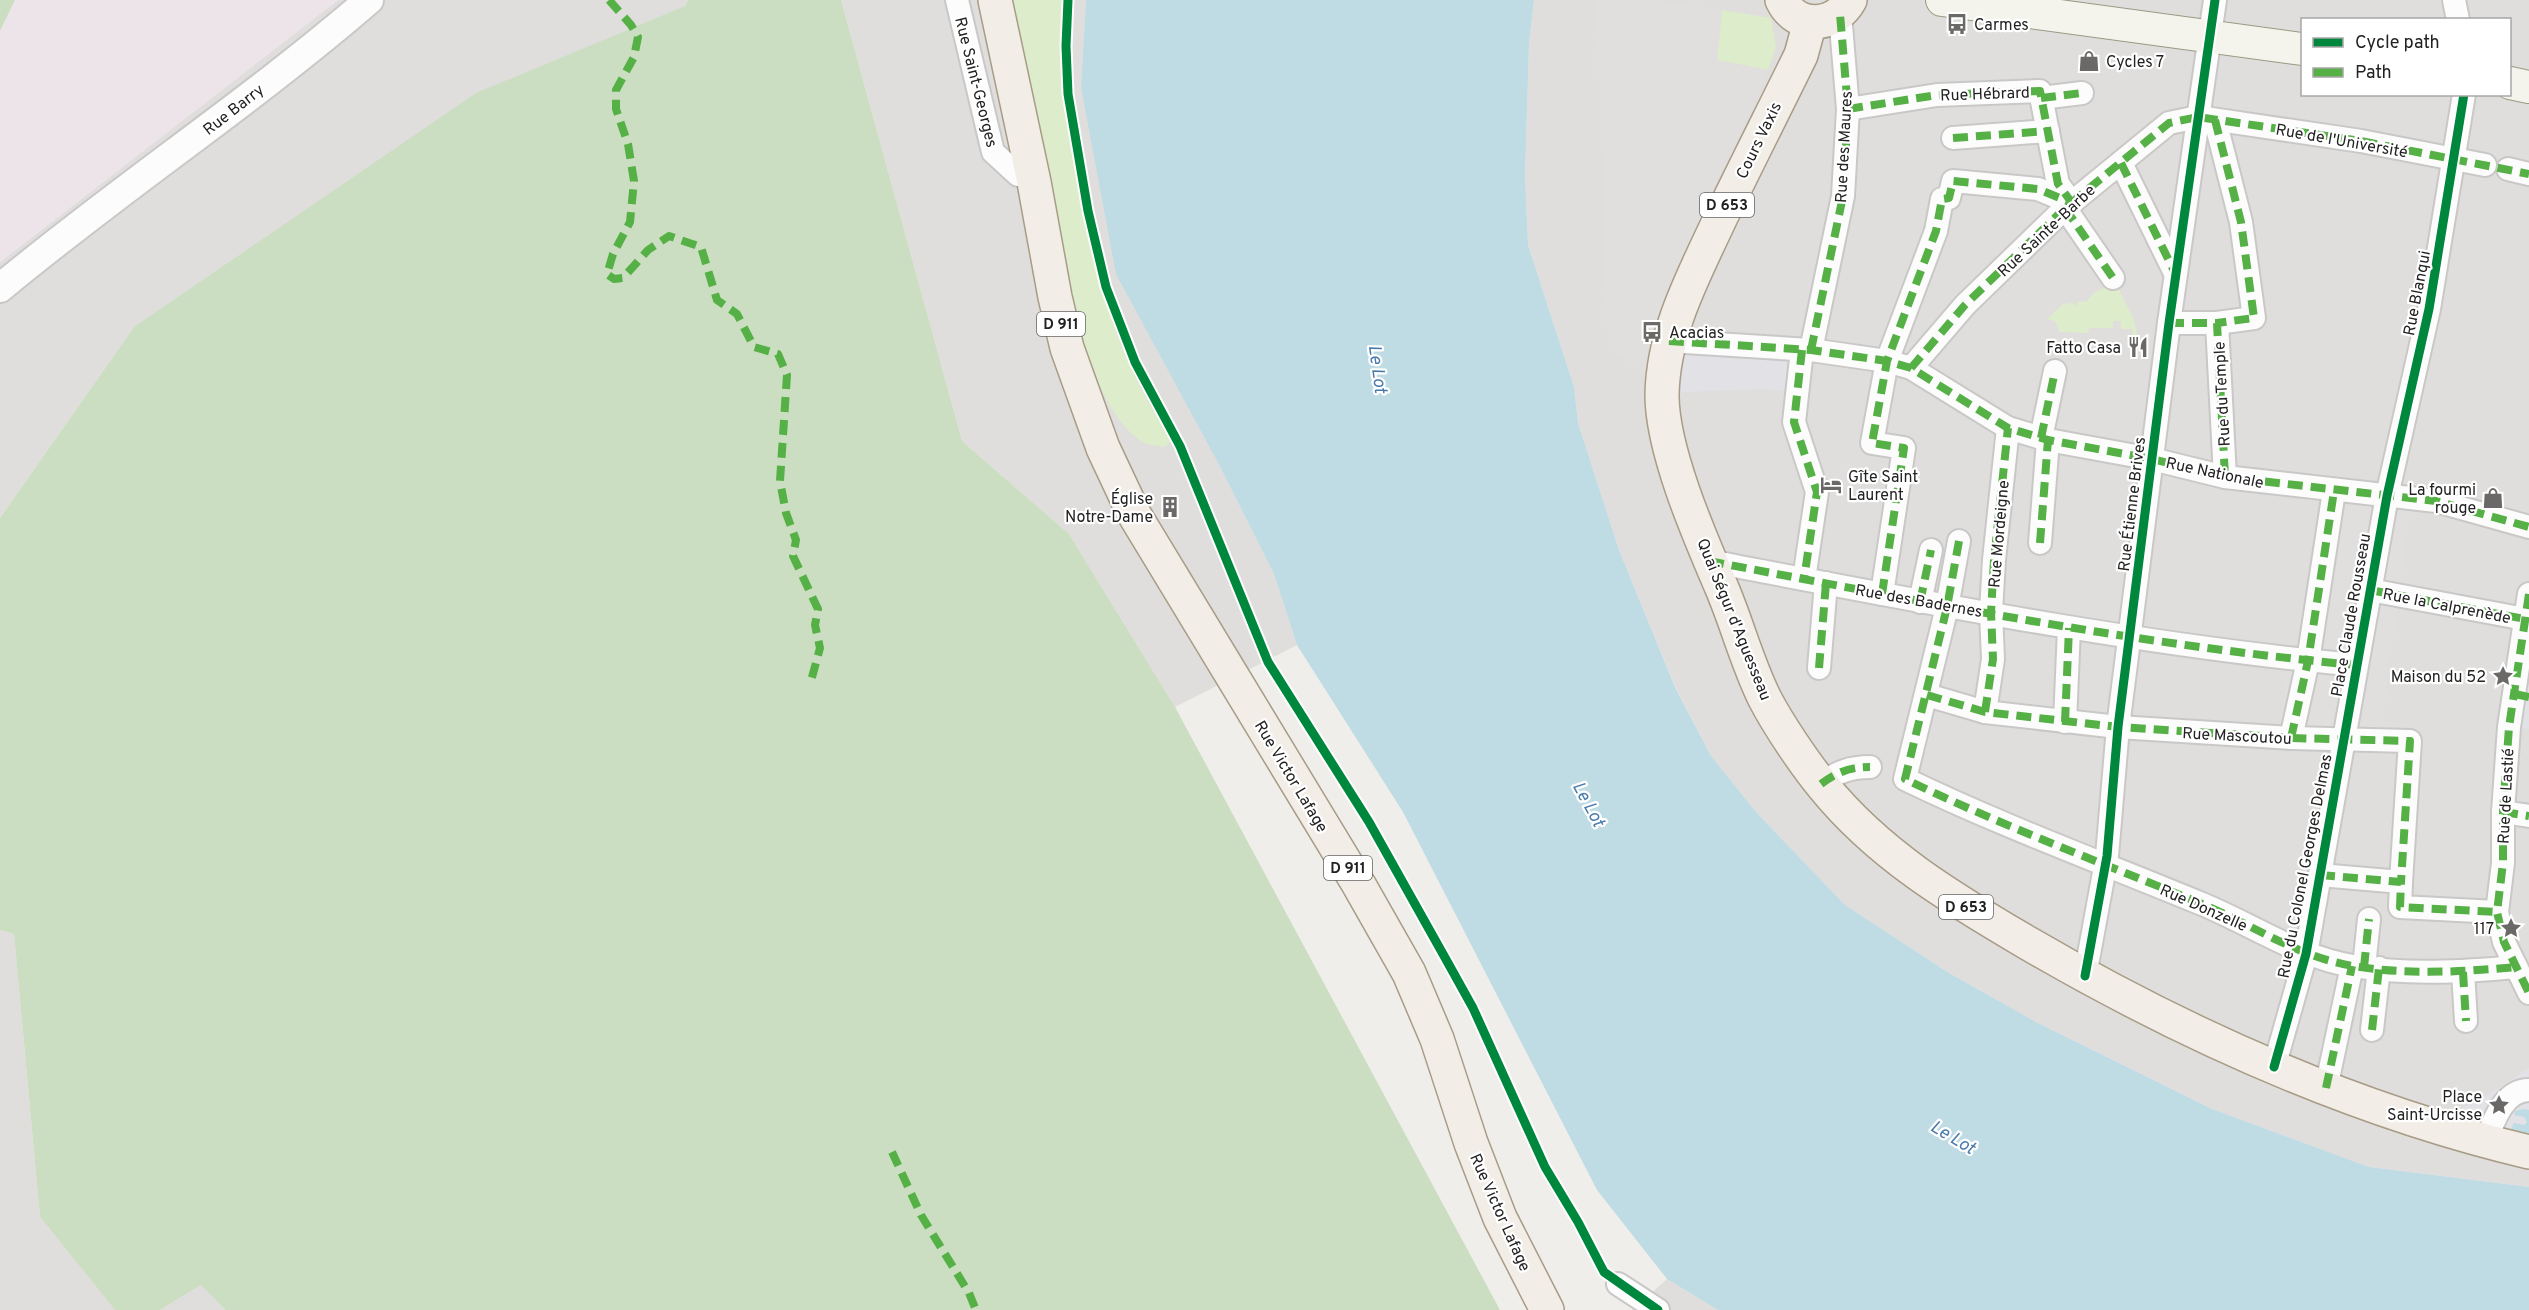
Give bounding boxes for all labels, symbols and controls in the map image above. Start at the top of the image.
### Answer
bus stop icon: Carmes [1945,12,1969,36]
street label: Rue Saint-Georges [949,15,1001,150]
place label: Carmes [1974,16,2029,36]
legend [2301,18,2511,96]
text: Cycle path [2355,32,2440,55]
shop icon: Cycles 7 [2077,49,2101,73]
place label: Cycles 7 [2106,53,2164,73]
text: Path [2355,62,2392,85]
street label: Rue Barry [200,81,269,141]
street label: Rue Hébrard [1940,83,2030,107]
street label: Rue des Maures [1832,91,1858,204]
street label: Cours Vaxis [1733,99,1787,183]
street label: Rue de l'Université [2274,121,2409,163]
street label: Rue Sainte-Barbe [1994,181,2100,282]
road number: D 653 [1700,193,1754,217]
street label: Rue Blanqui [2400,249,2436,338]
road number: D 911 [1037,312,1085,336]
bus stop icon: Acacias [1640,320,1664,344]
place label: Acacias [1669,324,1724,344]
restaurant icon: Fatto Casa [2126,335,2150,359]
place label: Fatto Casa [2046,339,2121,359]
street label: Rue du Temple [2210,341,2236,447]
water label: Le Lot [1362,344,1391,396]
street label: Rue Étienne Brives [2113,436,2151,573]
street label: Rue Nationale [2164,454,2265,494]
place label: Gîte Saint Laurent [1848,468,1918,506]
hotel icon: Gîte Saint Laurent [1819,473,1843,497]
street label: Rue Mordeigne [1985,480,2015,589]
place label: La fourmi rouge [2408,481,2476,519]
shop icon: La fourmi rouge [2481,486,2505,510]
place label: Église Notre-Dame [1065,488,1153,528]
building icon: Église Notre-Dame [1158,495,1182,519]
street label: Place Claude Rousseau [2328,532,2376,699]
street label: Quai Ségur d'Aguesseau [1691,536,1775,704]
street label: Rue des Badernes [1853,581,1984,623]
street label: Rue la Calprenède [2381,585,2512,629]
place icon: Maison du 52 [2491,664,2515,688]
place label: Maison du 52 [2391,668,2486,688]
street label: Rue Victor Lafage [1249,717,1332,837]
street label: Rue Mascoutou [2182,724,2292,750]
street label: Rue de Lastié [2494,748,2520,845]
street label: Rue du Colonel Georges Delmas [2274,753,2338,980]
water label: Le Lot [1566,778,1610,833]
road number: D 911 [1324,856,1372,880]
street label: Rue Donzelle [2156,881,2250,937]
road number: D 653 [1939,895,1993,919]
place icon: 117 [2499,916,2523,940]
place label: 117 [2474,920,2494,940]
place label: Place Saint-Urcisse [2387,1088,2482,1126]
place icon: Place Saint-Urcisse [2487,1093,2511,1117]
water label: Le Lot [1926,1116,1980,1161]
street label: Rue Victor Lafage [1464,1151,1534,1275]

